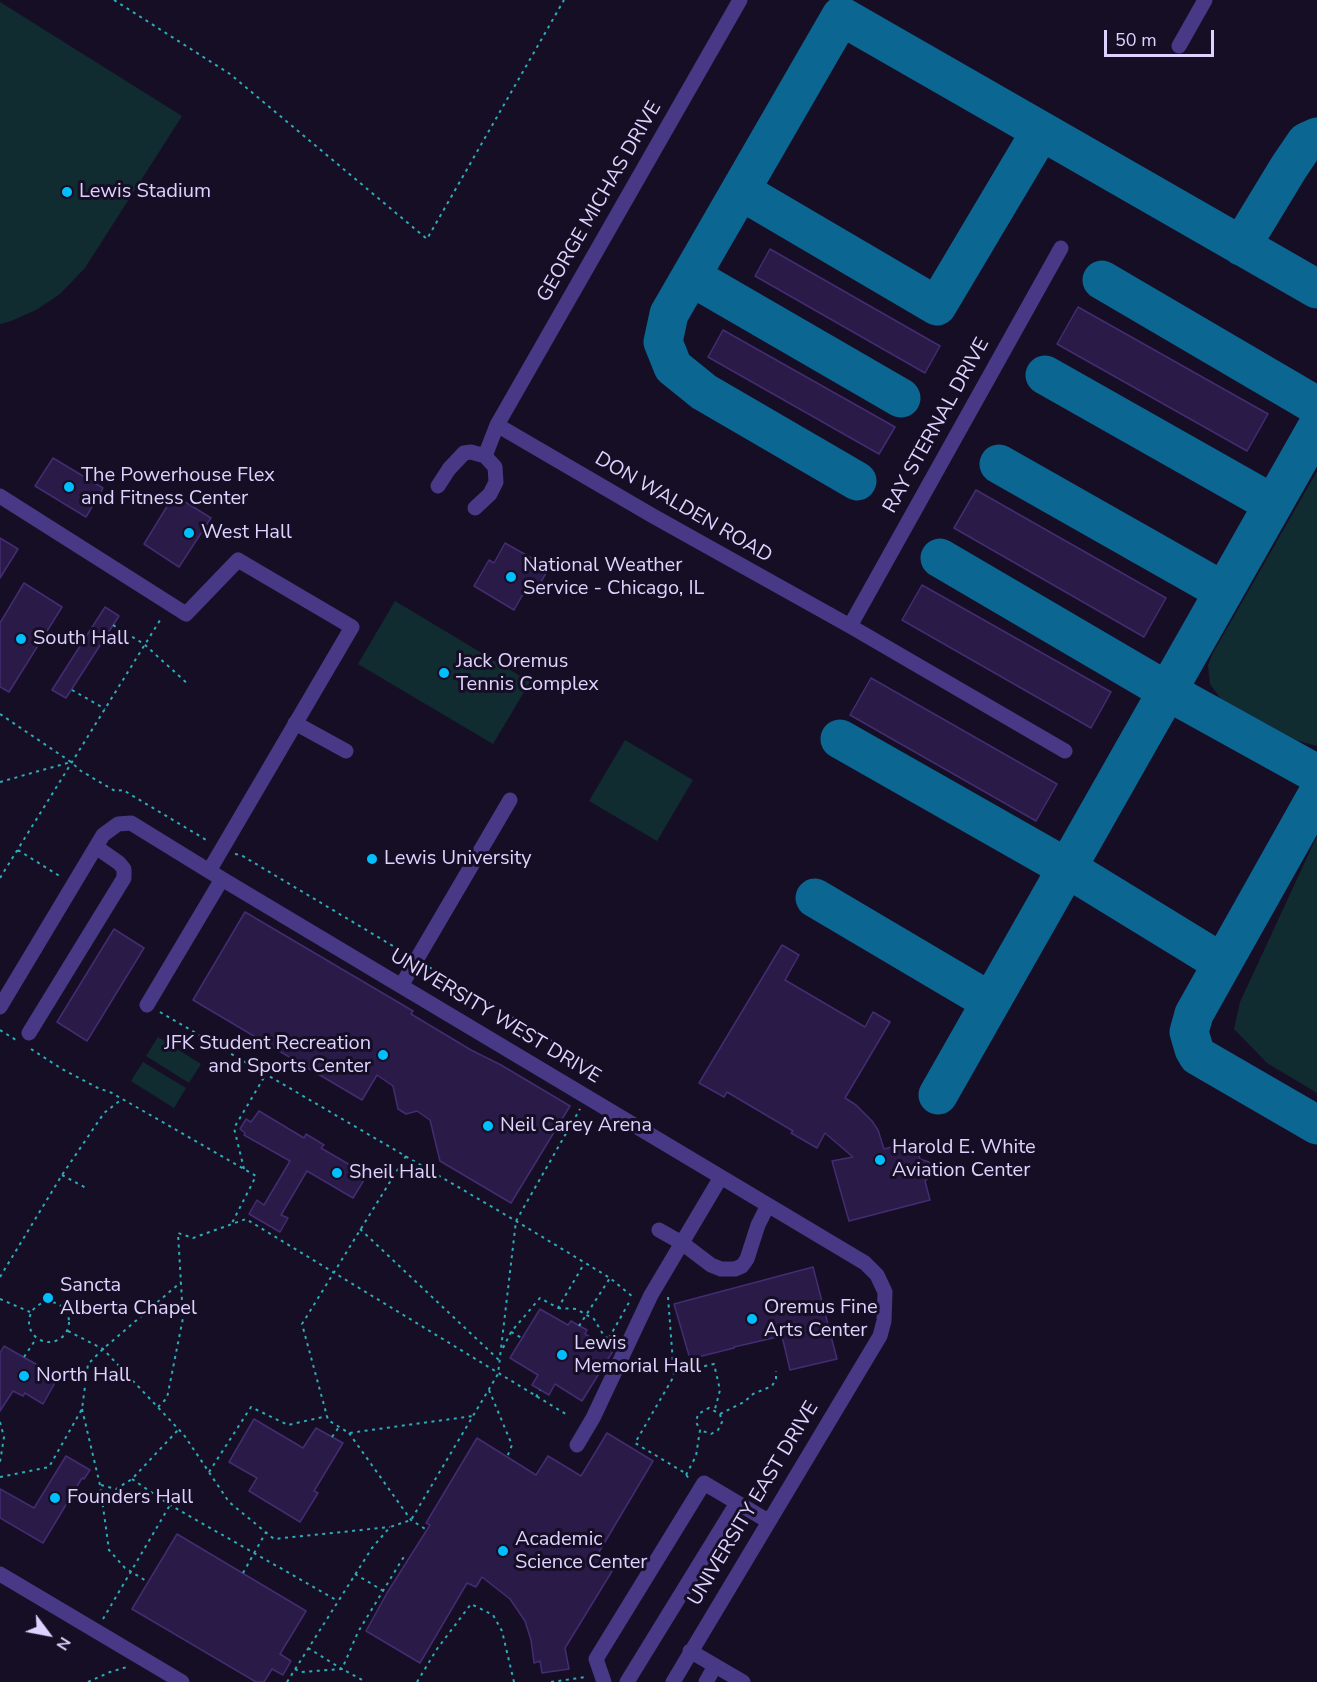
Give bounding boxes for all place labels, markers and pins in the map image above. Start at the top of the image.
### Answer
place label: Lewis Stadium [79,180,211,204]
marker: Lewis Stadium [60,185,74,199]
place label: The Powerhouse Flex and Fitness Center [81,464,275,511]
marker: The Powerhouse Flex and Fitness Center [62,480,76,494]
place label: West Hall [201,521,292,545]
marker: West Hall [182,526,196,540]
place label: National Weather Service - Chicago, IL [523,554,704,601]
marker: National Weather Service - Chicago, IL [504,570,518,584]
place label: South Hall [33,627,129,651]
marker: South Hall [14,632,28,646]
place label: Jack Oremus Tennis Complex [456,650,599,697]
marker: Jack Oremus Tennis Complex [437,666,451,680]
place label: Lewis University [384,847,532,871]
marker: Lewis University [365,852,379,866]
place label: JFK Student Recreation and Sports Center [164,1032,371,1079]
marker: JFK Student Recreation and Sports Center [376,1048,390,1062]
place label: Neil Carey Arena [500,1114,652,1138]
marker: Neil Carey Arena [481,1119,495,1133]
place label: Harold E. White Aviation Center [892,1136,1036,1183]
marker: Harold E. White Aviation Center [873,1153,887,1167]
place label: Sheil Hall [349,1161,437,1185]
marker: Sheil Hall [330,1166,344,1180]
place label: Sancta Alberta Chapel [60,1274,197,1321]
marker: Sancta Alberta Chapel [41,1291,55,1305]
place label: Oremus Fine Arts Center [764,1296,878,1343]
marker: Oremus Fine Arts Center [745,1312,759,1326]
place label: Lewis Memorial Hall [574,1332,701,1379]
marker: Lewis Memorial Hall [555,1348,569,1362]
place label: North Hall [36,1364,131,1388]
marker: North Hall [17,1369,31,1383]
place label: Founders Hall [67,1486,193,1510]
marker: Founders Hall [48,1491,62,1505]
place label: Academic Science Center [515,1528,647,1575]
marker: Academic Science Center [496,1544,510,1558]

